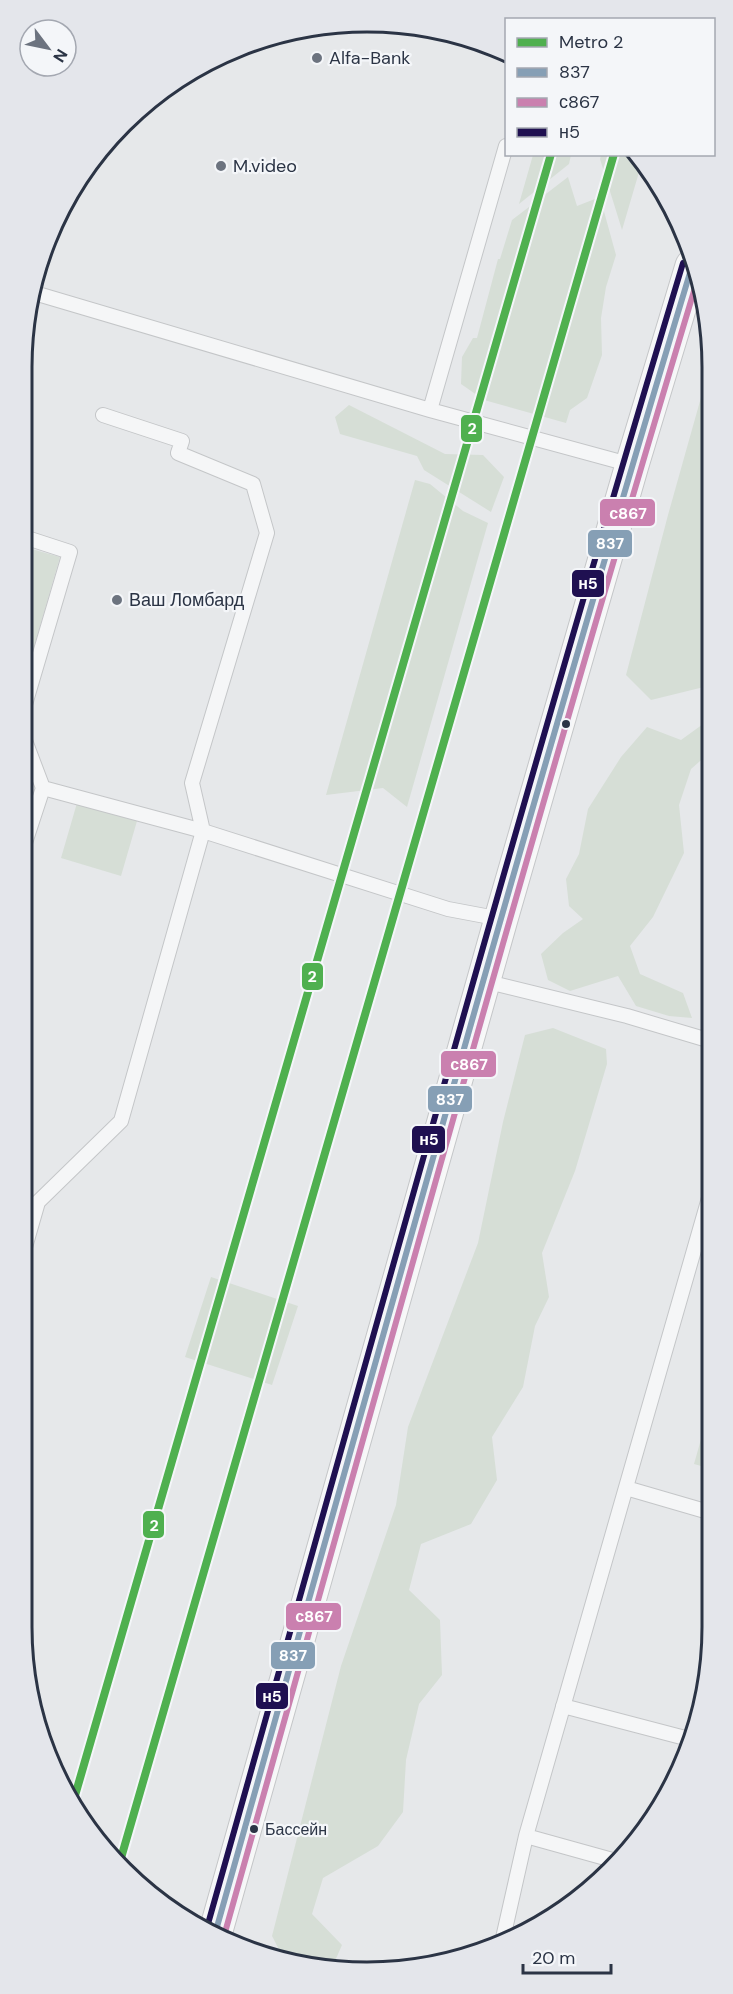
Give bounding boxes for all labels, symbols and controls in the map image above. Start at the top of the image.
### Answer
north arrow [18,18,78,78]
legend [505,18,715,156]
text: Metro 2 [559,30,623,54]
text: N [48,45,72,66]
place label: Alfa-Bank [329,46,410,70]
marker: Alfa-Bank [310,51,324,65]
text: 837 [559,60,590,84]
text: с867 [559,90,599,114]
text: н5 [559,120,580,144]
place label: M.video [233,154,297,178]
marker: M.video [214,159,228,173]
line badge: 2 [460,414,483,443]
text: 2 [467,418,477,439]
line badge: с867 [599,498,656,527]
text: с867 [609,503,647,524]
line badge: 837 [587,529,633,558]
text: 837 [596,533,625,554]
line badge: н5 [571,569,605,598]
text: н5 [578,573,598,594]
place label: Ваш Ломбард [129,588,245,612]
marker: Ваш Ломбард [110,593,124,607]
unlabelled marker [560,718,572,730]
line badge: 2 [301,962,324,991]
text: 2 [307,966,317,987]
line badge: с867 [440,1050,497,1078]
text: с867 [450,1054,488,1075]
line badge: 837 [427,1085,473,1113]
text: 837 [436,1089,465,1110]
line badge: н5 [411,1125,446,1154]
text: н5 [419,1129,439,1150]
line badge: 2 [142,1510,165,1539]
text: 2 [149,1515,159,1536]
line badge: с867 [285,1602,342,1631]
text: с867 [295,1606,333,1627]
line badge: 837 [270,1641,316,1670]
text: 837 [279,1645,308,1666]
line badge: н5 [255,1682,289,1710]
text: н5 [262,1686,282,1707]
place label: Бассейн [265,1819,327,1840]
marker: Бассейн [248,1823,260,1835]
scale bar [523,1937,612,1975]
text: 20 m [532,1946,575,1970]

